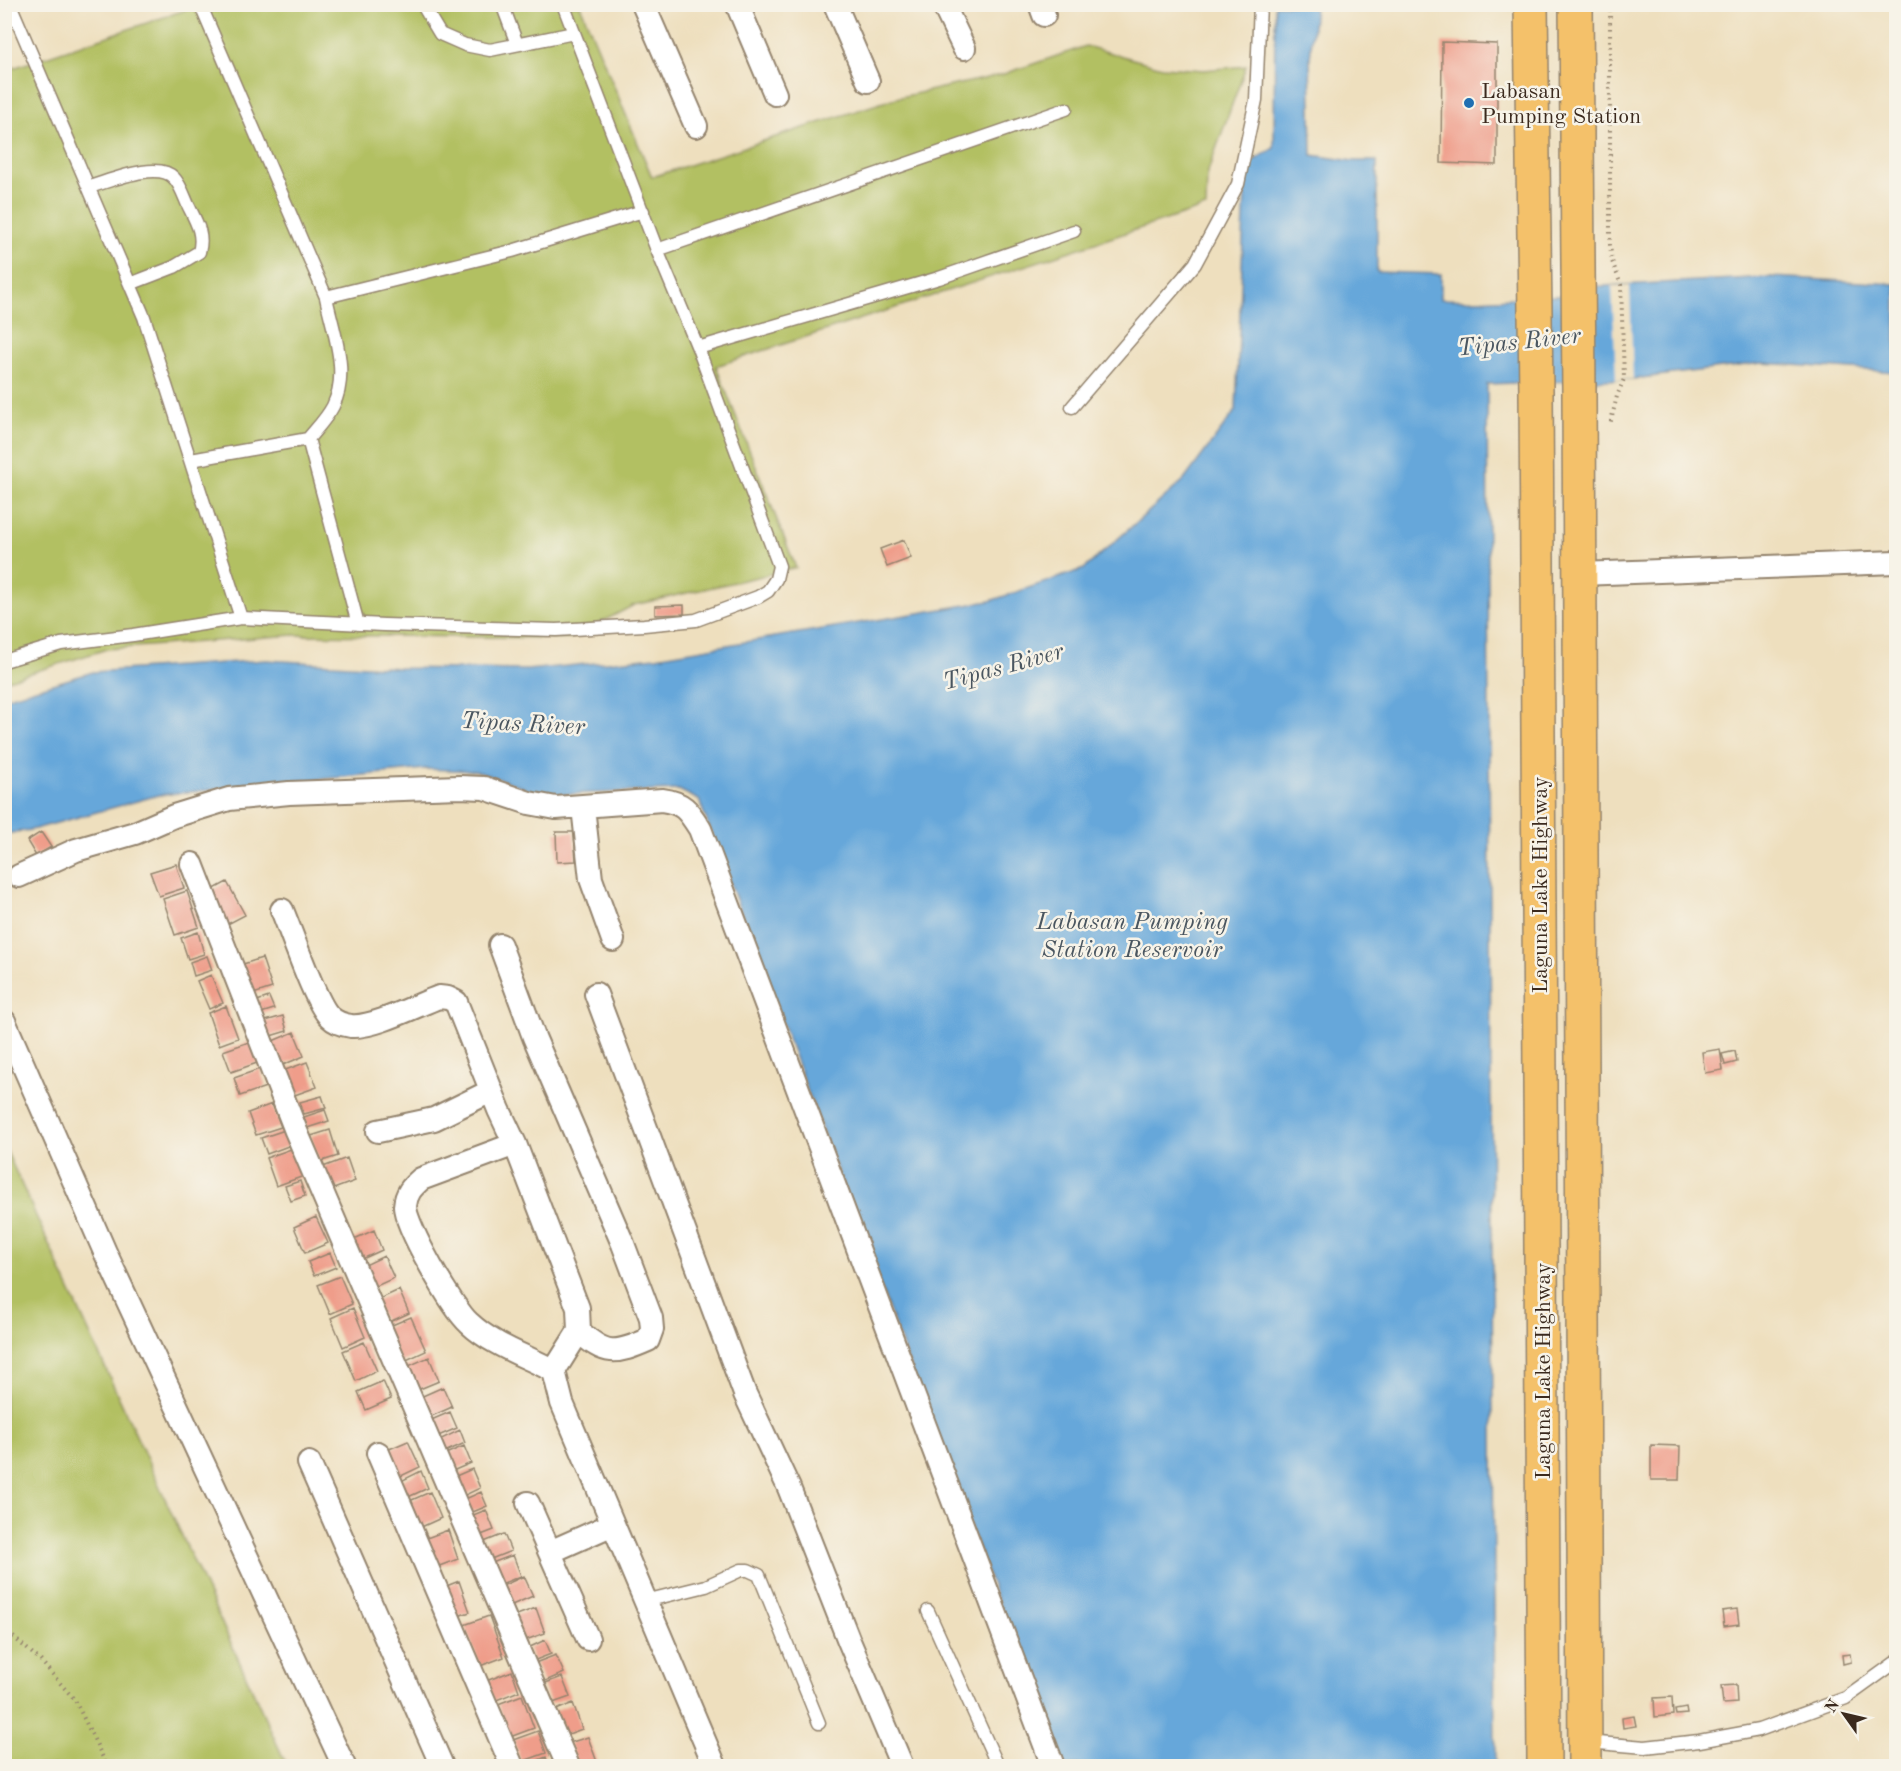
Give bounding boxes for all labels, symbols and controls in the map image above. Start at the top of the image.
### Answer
place label: Labasan Pumping Station [1481,81,1641,128]
marker: Labasan Pumping Station [1462,96,1476,110]
water label: Tipas River [1456,325,1583,361]
water label: Tipas River [941,640,1067,696]
water label: Tipas River [460,710,586,740]
street label: Laguna Lake Highway [1530,776,1552,994]
water label: Labasan Pumping Station Reservoir [1035,911,1228,963]
street label: Laguna Lake Highway [1533,1262,1555,1480]
north arrow [1814,1684,1874,1744]
text: N [1823,1697,1844,1716]

